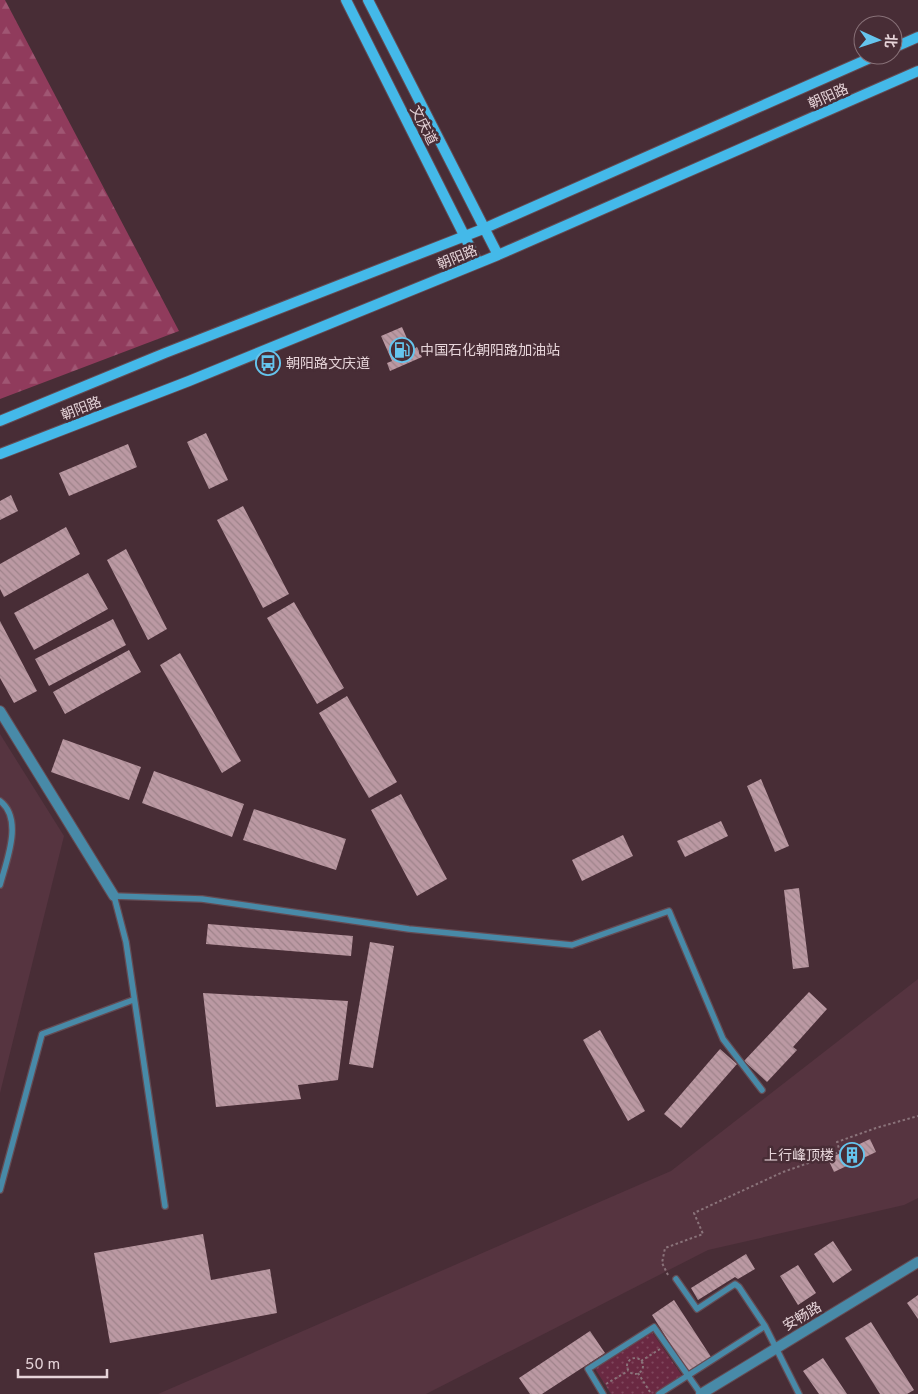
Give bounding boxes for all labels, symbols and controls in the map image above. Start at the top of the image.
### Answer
north arrow [853,15,903,65]
text: 北 [881,33,898,48]
street label: 朝阳路 [806,81,851,114]
street label: 文庆道 [406,103,440,148]
street label: 朝阳路 [435,243,480,274]
fuel station icon: 中国石化朝阳路加油站 [389,337,415,363]
place label: 中国石化朝阳路加油站 [420,342,560,360]
bus stop icon: 朝阳路文庆道 [255,350,281,376]
place label: 朝阳路文庆道 [286,356,370,373]
street label: 朝阳路 [59,394,104,425]
building icon: 上行峰顶楼 [839,1142,865,1168]
place label: 上行峰顶楼 [764,1147,834,1165]
street label: 安畅路 [780,1299,825,1335]
scale bar [18,1346,106,1378]
text: 50 m [25,1356,60,1375]

